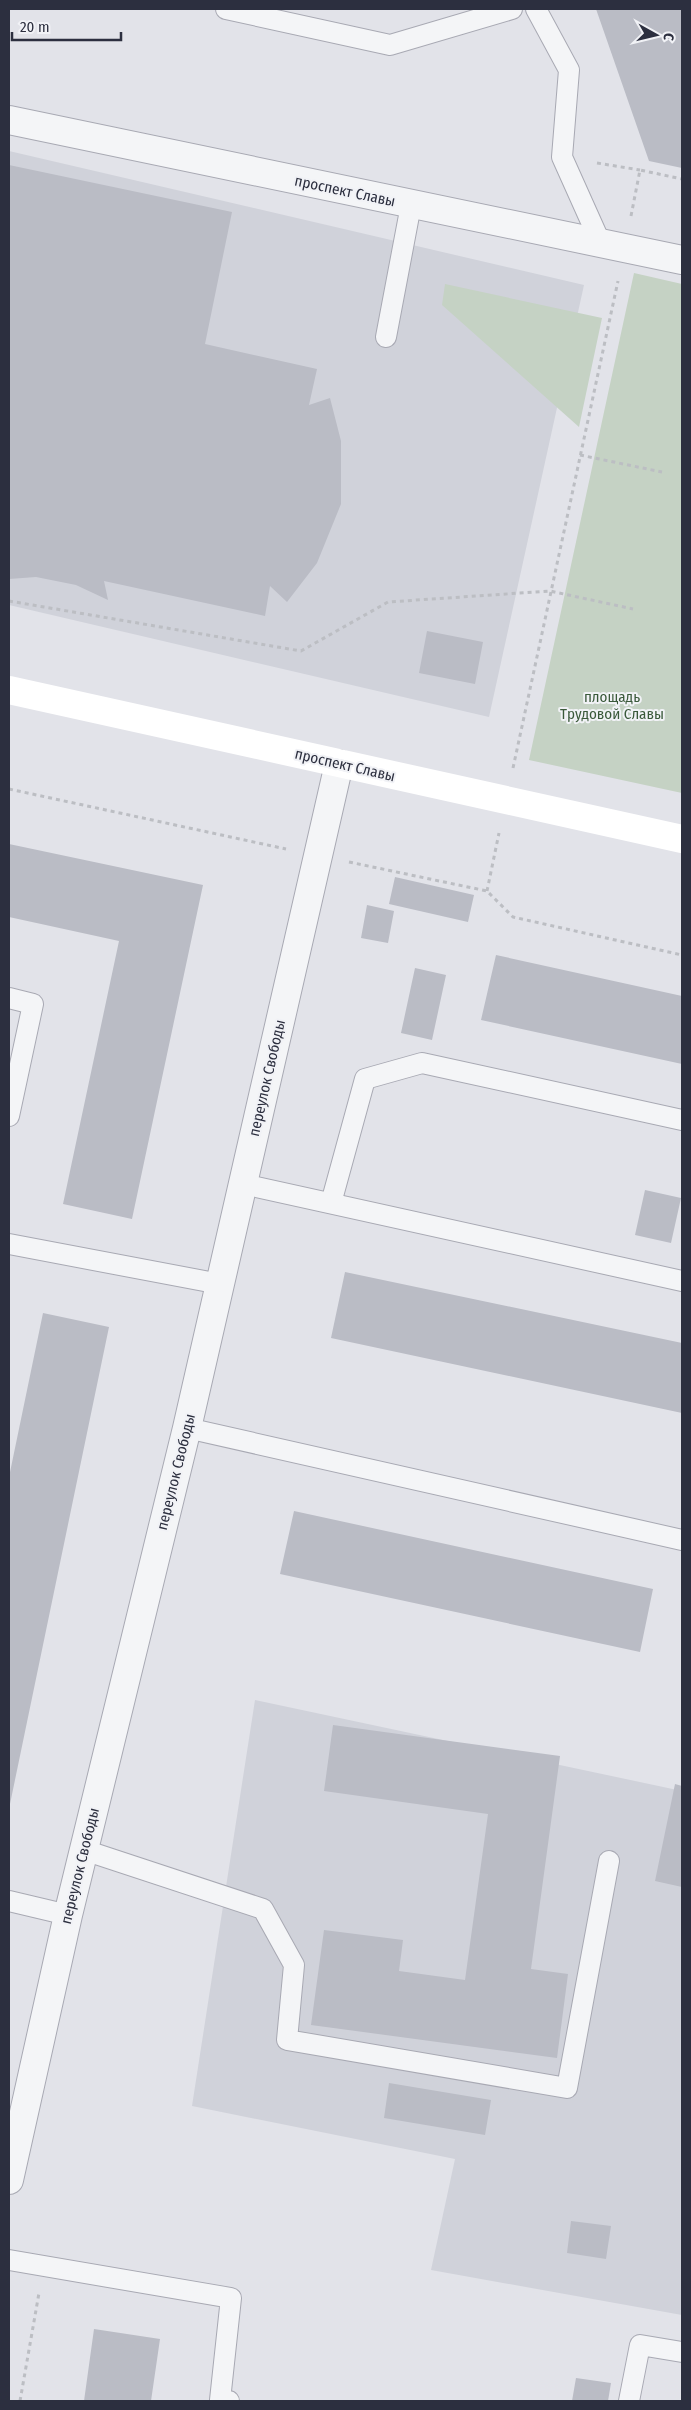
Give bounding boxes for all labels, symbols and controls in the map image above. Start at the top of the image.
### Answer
scale bar [12,10,121,42]
north arrow [631,10,681,60]
text: 20 m [20,18,50,36]
text: С [659,32,677,42]
street label: проспект Славы [293,172,397,210]
park label: площадь Трудовой Славы [560,688,664,723]
street label: проспект Славы [293,745,397,785]
street label: переулок Свободы [245,1018,289,1138]
street label: переулок Свободы [153,1412,199,1532]
street label: переулок Свободы [57,1806,103,1926]

